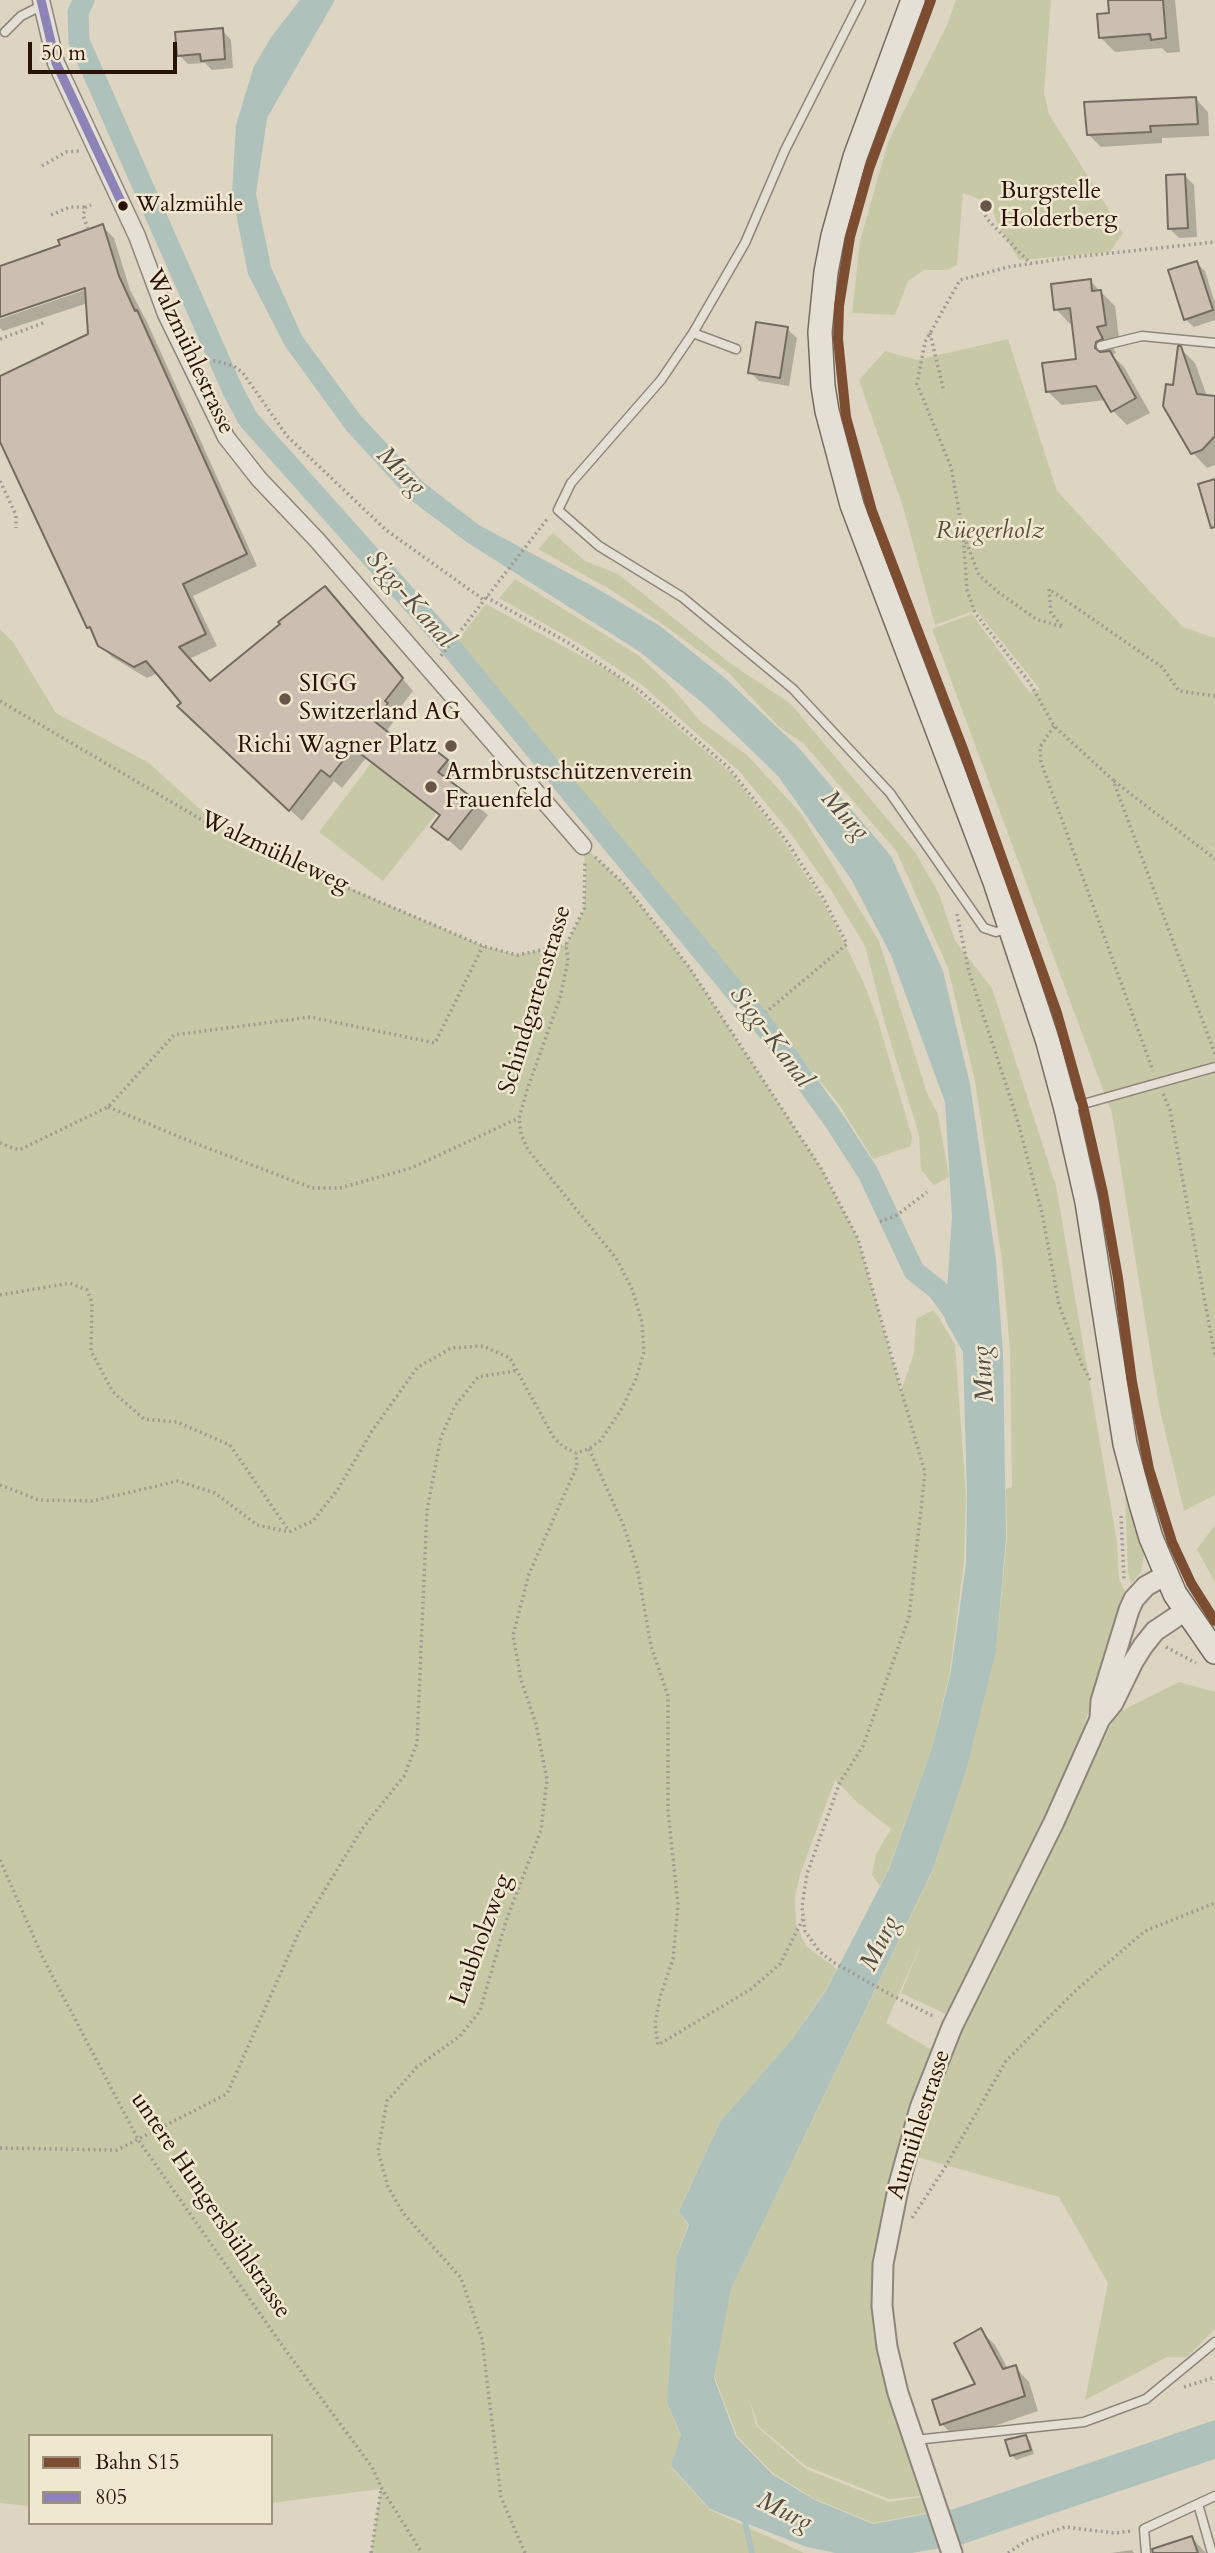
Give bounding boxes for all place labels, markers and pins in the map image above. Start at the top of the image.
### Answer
place label: Burgstelle Holderberg [1000,178,1118,234]
place label: Walzmühle [136,193,244,219]
marker: Burgstelle Holderberg [978,198,994,214]
marker: Walzmühle [116,199,130,213]
place label: SIGG Switzerland AG [299,671,460,727]
marker: SIGG Switzerland AG [277,691,293,707]
place label: Richi Wagner Platz [237,732,437,760]
marker: Richi Wagner Platz [443,738,459,754]
place label: Armbrustschützenverein Frauenfeld [445,759,693,815]
marker: Armbrustschützenverein Frauenfeld [423,779,439,795]

